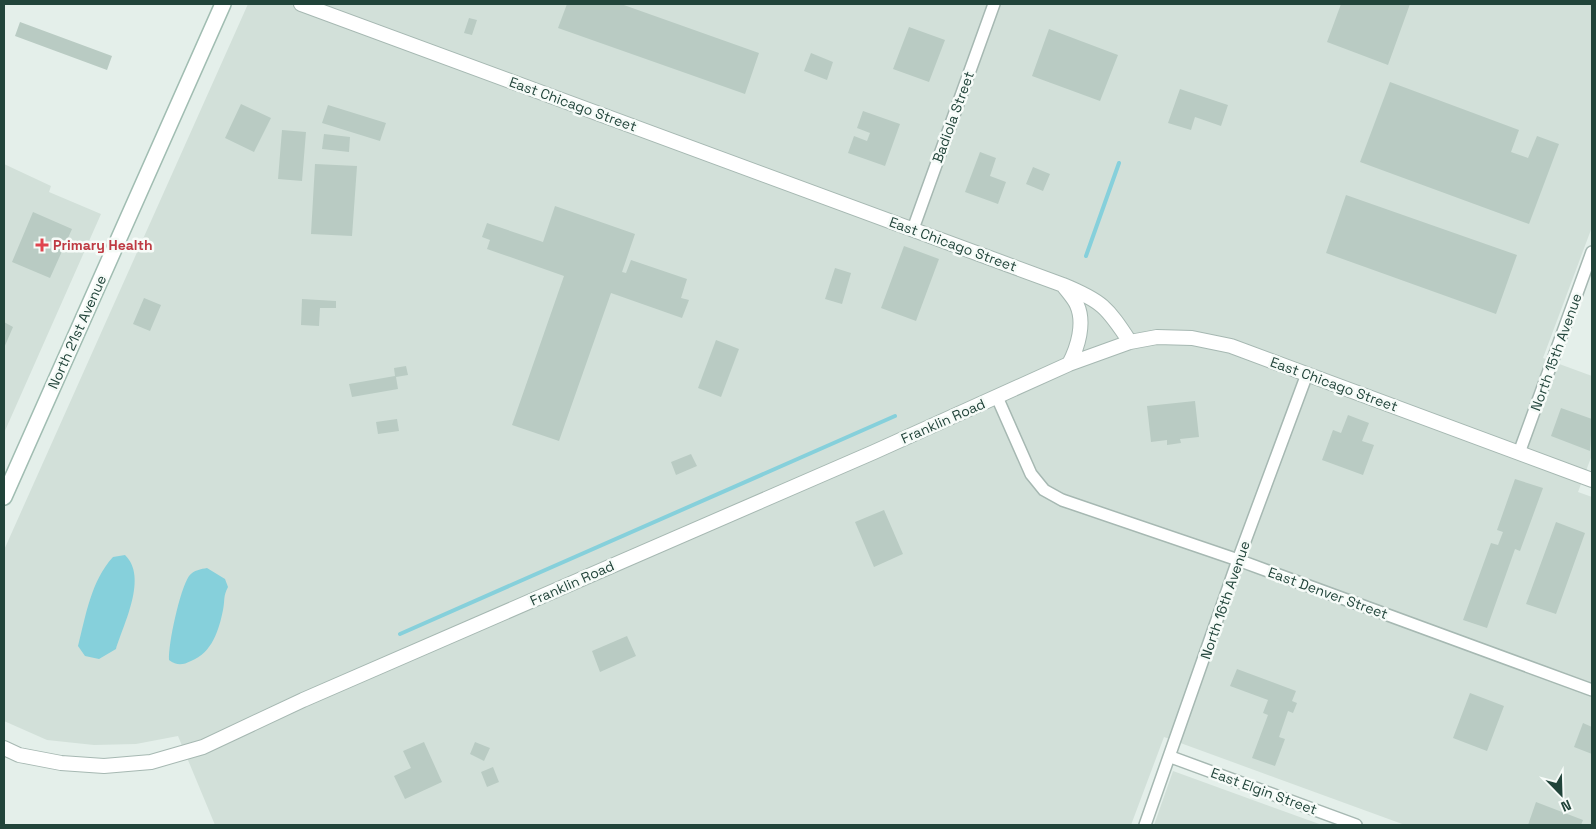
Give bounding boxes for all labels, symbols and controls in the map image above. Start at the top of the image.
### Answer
street label: Badiola Street [928,69,978,165]
street label: East Chicago Street [507,73,639,135]
street label: East Chicago Street [887,213,1019,275]
place label: Primary Health [53,236,153,254]
marker: Primary Health [35,238,49,252]
street label: North 21st Avenue [44,272,110,392]
street label: North 15th Avenue [1526,291,1586,413]
street label: East Chicago Street [1268,353,1400,415]
street label: Franklin Road [898,394,988,448]
street label: North 16th Avenue [1196,538,1254,662]
street label: Franklin Road [527,556,617,610]
street label: East Denver Street [1266,563,1390,623]
street label: East Elgin Street [1208,763,1320,819]
north arrow [1536,769,1586,819]
text: N [1558,796,1574,816]

